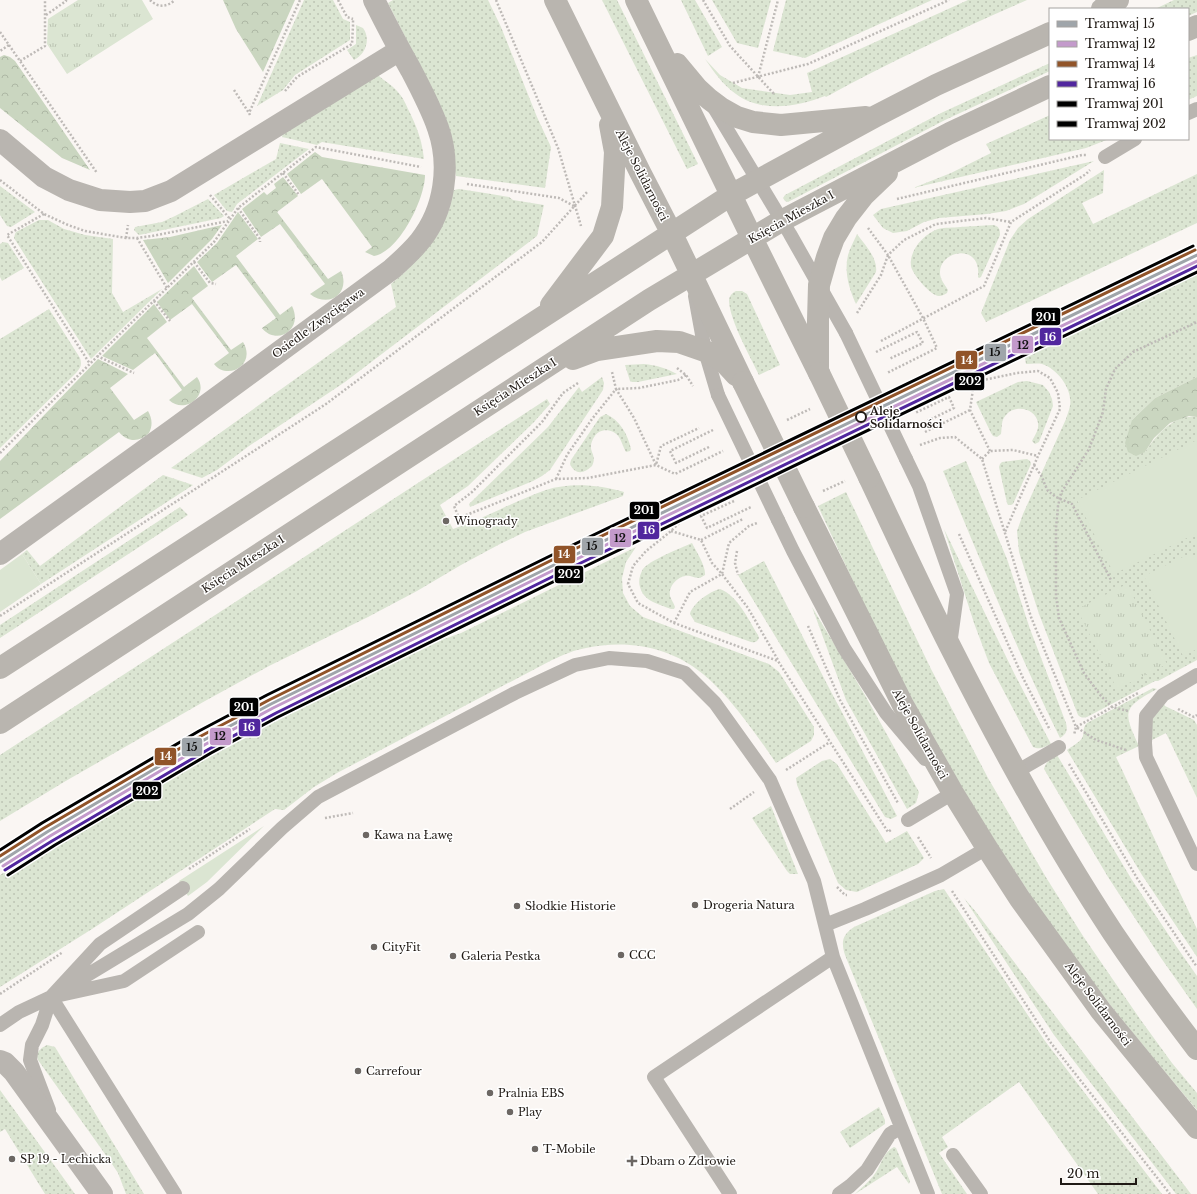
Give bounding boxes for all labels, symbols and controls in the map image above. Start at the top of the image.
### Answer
legend [1049,8,1189,140]
text: Tramwaj 15 [1085,16,1155,31]
text: Tramwaj 12 [1085,36,1155,51]
text: Tramwaj 14 [1085,56,1155,71]
text: Tramwaj 16 [1085,76,1156,91]
text: Tramwaj 201 [1085,96,1164,111]
text: Tramwaj 202 [1085,116,1166,131]
street label: Aleje Solidarności [612,126,671,223]
street label: Księcia Mieszka I [746,187,837,246]
street label: Osiedle Zwycięstwa [269,284,368,361]
line badge: 201 [1031,307,1061,326]
text: 201 [1036,310,1056,324]
line badge: 16 [1039,327,1062,346]
text: 16 [1044,330,1056,344]
line badge: 12 [1011,335,1034,354]
text: 12 [1017,338,1029,352]
line badge: 15 [984,343,1007,362]
text: 15 [989,345,1001,359]
line badge: 14 [955,350,978,370]
text: 14 [961,353,973,367]
street label: Księcia Mieszka I [471,355,559,419]
line badge: 202 [954,372,985,391]
text: 202 [959,374,981,388]
place label: Aleje Solidarności [869,404,942,431]
marker: Aleje Solidarności [855,411,867,423]
line badge: 201 [629,501,660,520]
text: 201 [634,503,654,517]
place label: Winogrady [453,514,518,528]
marker: Winogrady [441,516,451,526]
line badge: 16 [637,521,660,540]
text: 16 [643,523,655,537]
line badge: 12 [609,528,632,548]
text: 12 [614,531,626,545]
street label: Księcia Mieszka I [199,532,287,596]
line badge: 15 [581,537,604,556]
text: 15 [586,539,598,553]
line badge: 14 [553,545,576,564]
text: 14 [558,547,570,561]
line badge: 202 [554,565,584,584]
text: 202 [558,567,580,581]
street label: Aleje Solidarności [889,686,951,782]
line badge: 201 [229,697,259,717]
text: 201 [234,700,254,714]
line badge: 16 [238,718,261,737]
text: 16 [243,720,255,734]
line badge: 12 [209,727,232,746]
text: 12 [214,729,226,743]
line badge: 15 [181,737,203,757]
text: 15 [186,740,198,754]
line badge: 14 [154,747,177,766]
text: 14 [160,749,172,763]
line badge: 202 [132,781,162,800]
text: 202 [136,784,158,798]
place label: Kawa na Ławę [374,828,453,842]
marker: Kawa na Ławę [361,830,371,840]
place label: Drogeria Natura [703,898,795,912]
place label: Słodkie Historie [525,899,616,913]
marker: Drogeria Natura [690,900,700,910]
marker: Słodkie Historie [512,901,522,911]
place label: CityFit [382,940,422,954]
marker: CityFit [369,942,379,952]
place label: CCC [629,948,656,962]
place label: Galeria Pestka [461,949,541,963]
marker: CCC [616,950,626,960]
marker: Galeria Pestka [448,951,458,961]
street label: Aleje Solidarności [1061,959,1134,1049]
place label: Carrefour [366,1064,423,1078]
marker: Carrefour [353,1066,363,1076]
place label: Pralnia EBS [498,1086,564,1100]
marker: Pralnia EBS [485,1088,495,1098]
place label: Play [518,1105,542,1119]
marker: Play [505,1107,515,1117]
place label: T-Mobile [543,1142,596,1156]
marker: T-Mobile [530,1144,540,1154]
place label: SP 19 - Lechicka [20,1152,112,1166]
marker: SP 19 - Lechicka [7,1154,17,1164]
place label: Dbam o Zdrowie [640,1154,736,1168]
marker: Dbam o Zdrowie [627,1156,637,1166]
scale bar [1061,1160,1136,1186]
text: 20 m [1067,1166,1099,1181]

